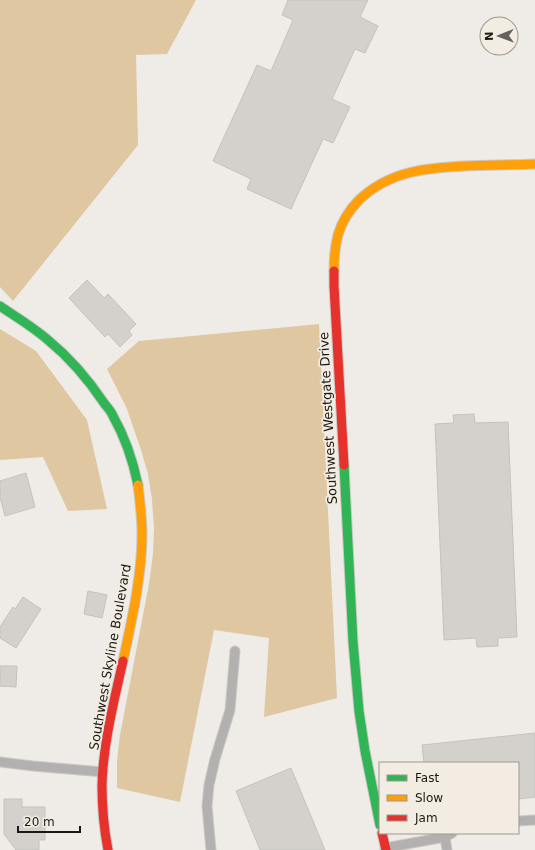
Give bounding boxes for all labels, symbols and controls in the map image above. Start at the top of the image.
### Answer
north arrow [479,16,519,56]
text: N [483,31,496,41]
street label: Southwest Westgate Drive [316,331,340,505]
street label: Southwest Skyline Boulevard [86,563,134,751]
legend [379,762,519,834]
text: Fast [415,771,439,785]
text: Slow [415,791,443,805]
scale bar [18,808,80,834]
text: Jam [414,811,438,825]
text: 20 m [24,815,55,829]

